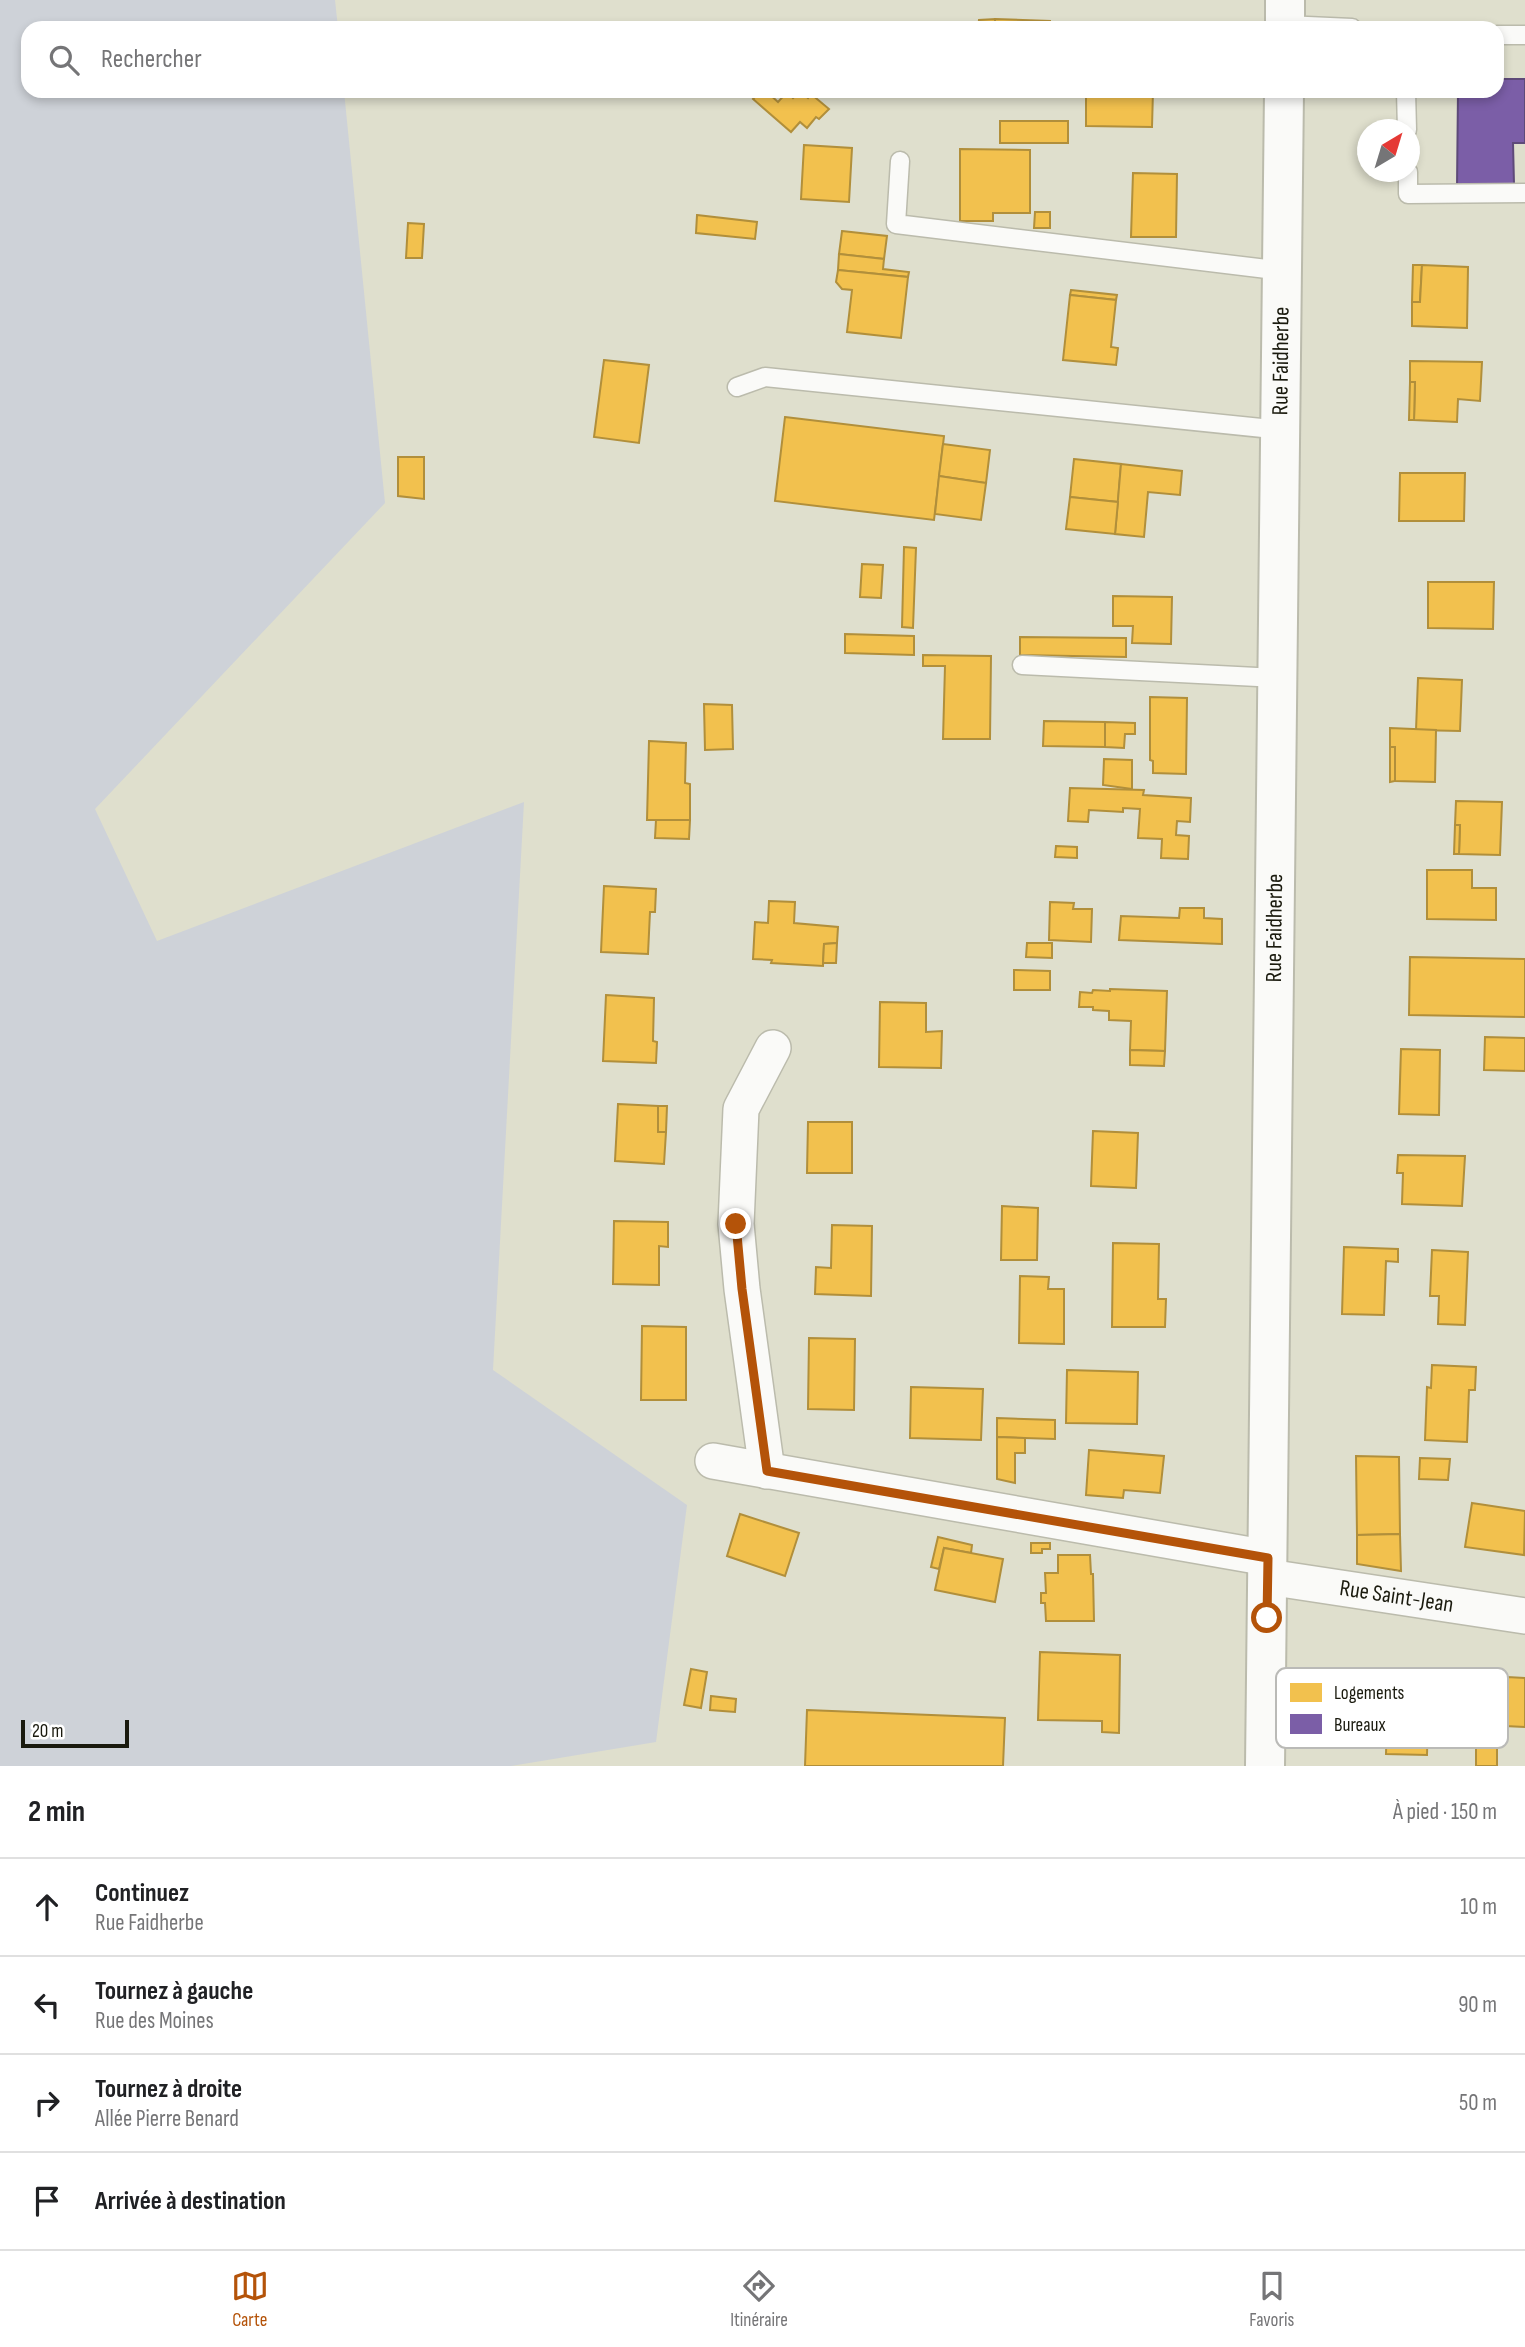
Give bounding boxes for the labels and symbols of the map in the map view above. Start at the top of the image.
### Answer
north arrow [1357,119,1420,182]
street label: Rue Faidherbe [1266,307,1296,416]
street label: Rue Faidherbe [1260,874,1289,983]
route end [720,1208,751,1239]
street label: Rue Saint-Jean [1338,1574,1455,1619]
route start [1251,1602,1282,1633]
legend [1276,1668,1508,1748]
text: Logements [1334,1682,1405,1705]
text: Bureaux [1334,1714,1386,1737]
scale bar [21,1717,130,1749]

